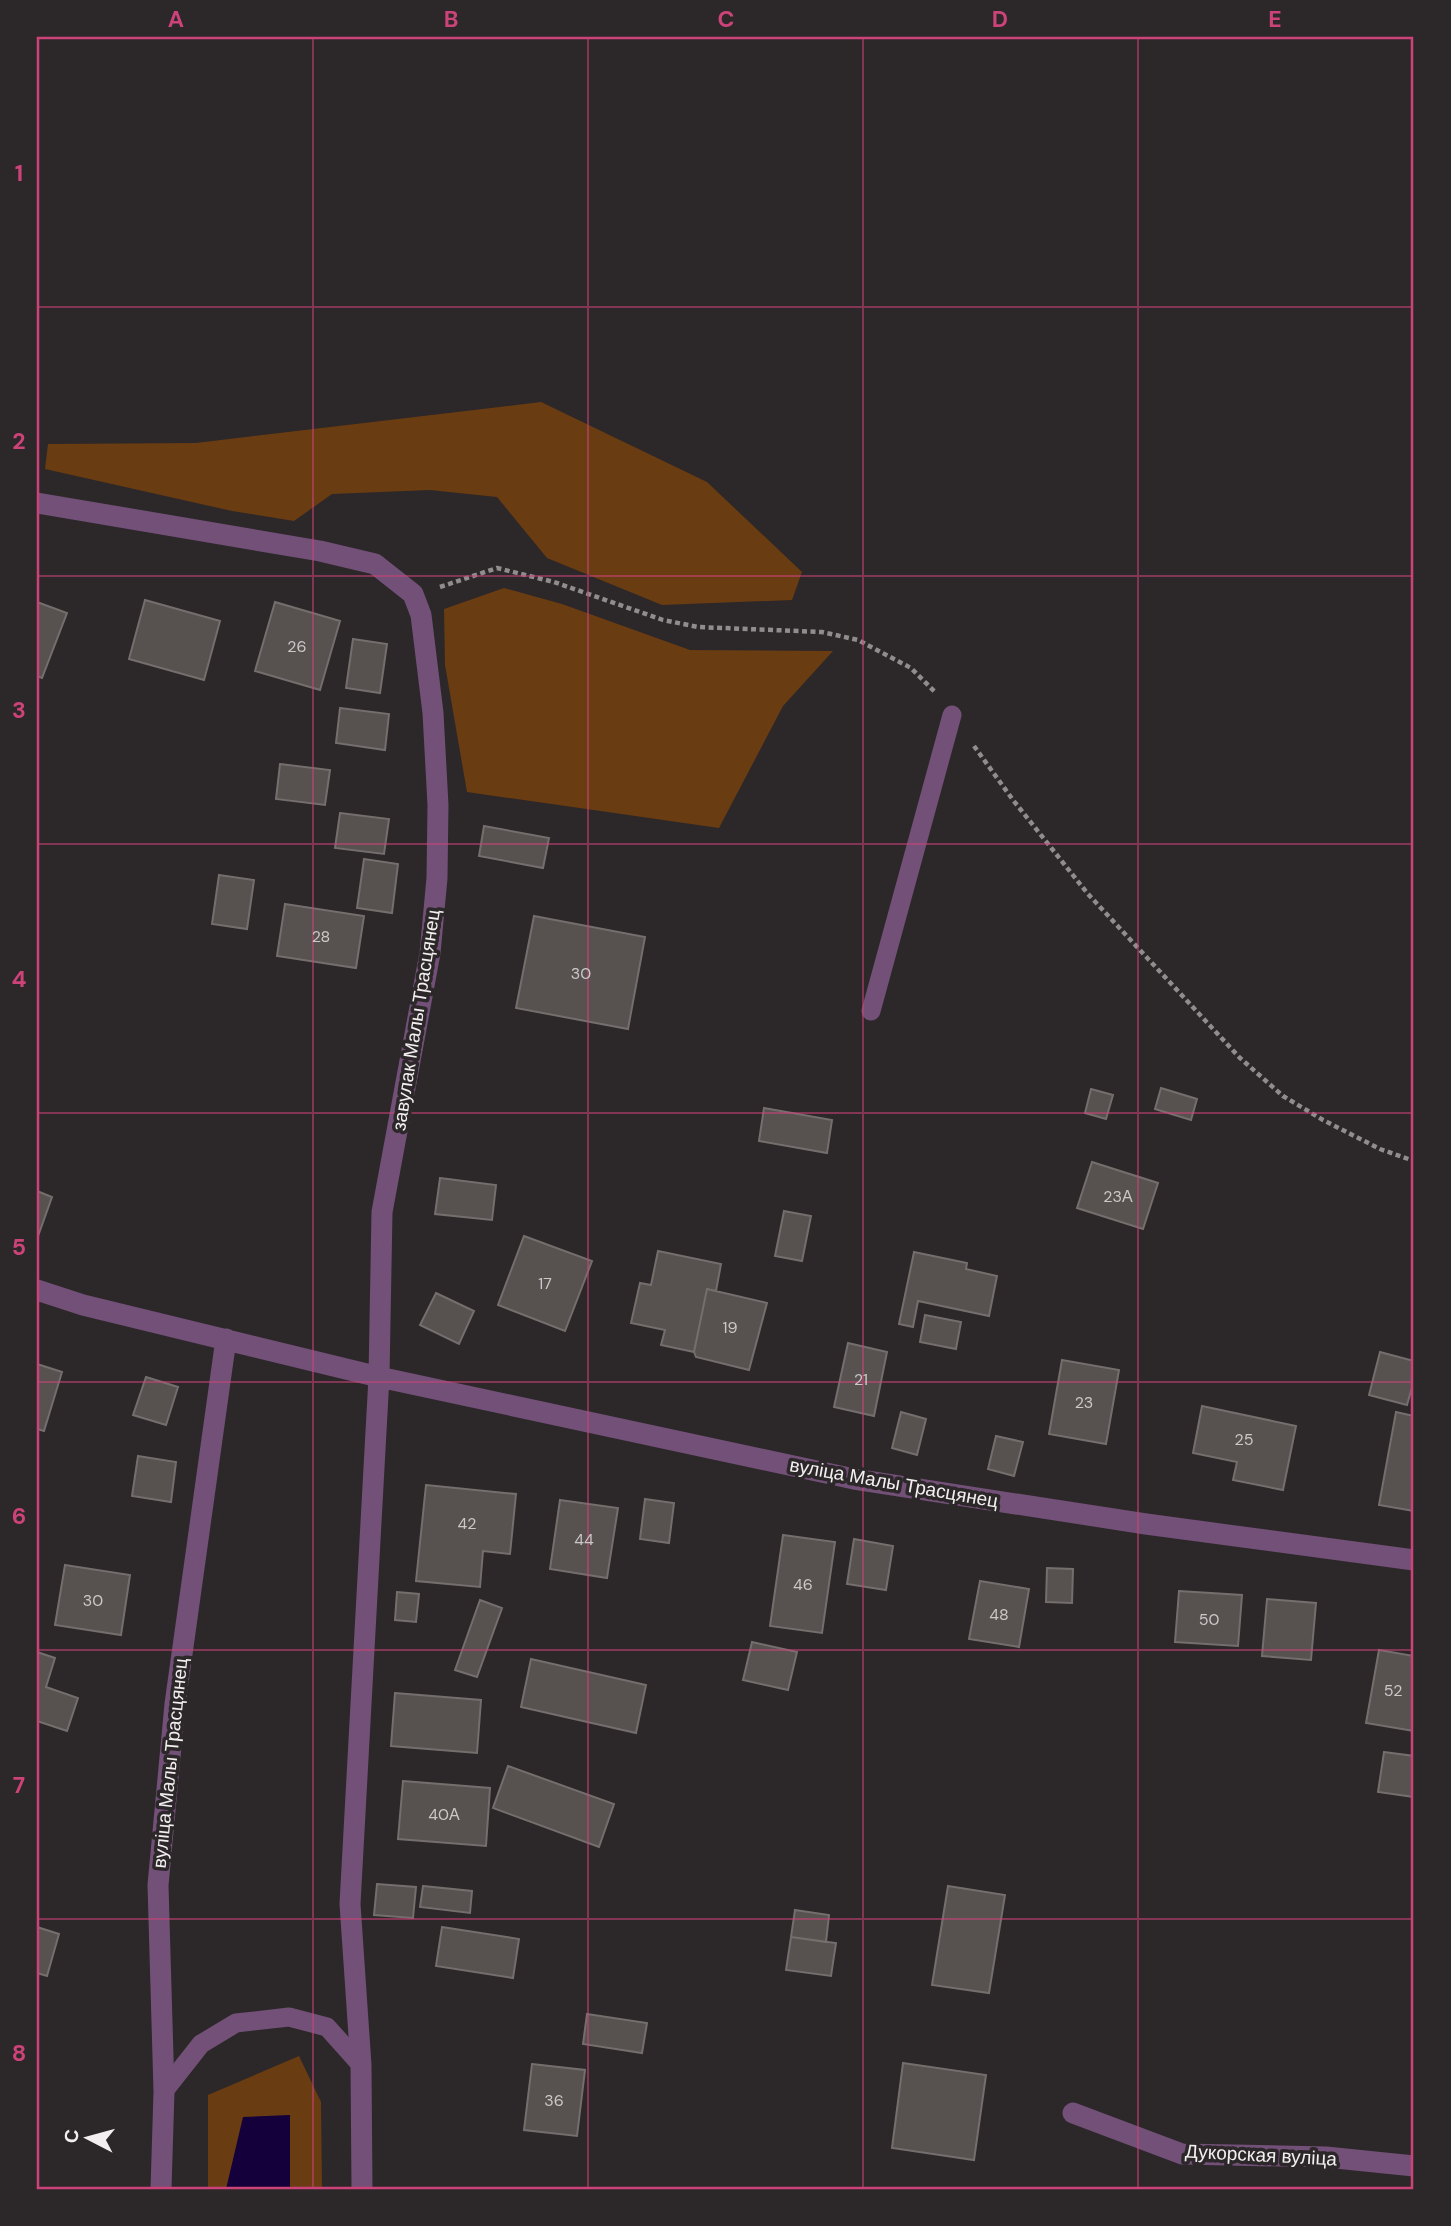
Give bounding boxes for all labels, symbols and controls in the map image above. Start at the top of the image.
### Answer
text: A [168,4,184,34]
text: B [444,4,458,34]
text: C [718,4,734,34]
text: D [992,4,1008,34]
text: E [1268,4,1282,34]
text: 1 [15,158,23,188]
text: 2 [12,426,26,456]
house number: 26 [287,636,307,657]
text: 3 [12,695,26,725]
street label: завулак Малы Трасцянец [386,907,446,1132]
house number: 28 [312,926,330,947]
house number: 30 [571,963,591,984]
text: 4 [12,964,27,994]
house number: 23А [1103,1186,1133,1207]
text: 5 [12,1232,26,1262]
house number: 17 [538,1273,552,1294]
house number: 19 [722,1317,738,1338]
house number: 21 [854,1369,868,1390]
house number: 23 [1075,1392,1093,1413]
house number: 25 [1235,1429,1253,1450]
street label: вуліца Малы Трасцянец [788,1452,1000,1514]
text: 6 [12,1501,26,1531]
house number: 42 [458,1513,476,1534]
house number: 44 [574,1529,594,1550]
house number: 46 [793,1574,813,1595]
house number: 30 [83,1590,103,1611]
house number: 48 [989,1604,1009,1625]
house number: 50 [1199,1609,1219,1630]
street label: вуліца Малы Трасцянец [147,1657,193,1869]
house number: 52 [1384,1680,1402,1701]
text: 7 [13,1770,25,1800]
house number: 40А [428,1804,460,1825]
text: 8 [12,2038,26,2068]
house number: 36 [544,2090,564,2111]
north arrow [52,2104,122,2174]
text: С [58,2128,85,2144]
street label: Дукорская вуліца [1184,2139,1338,2171]

